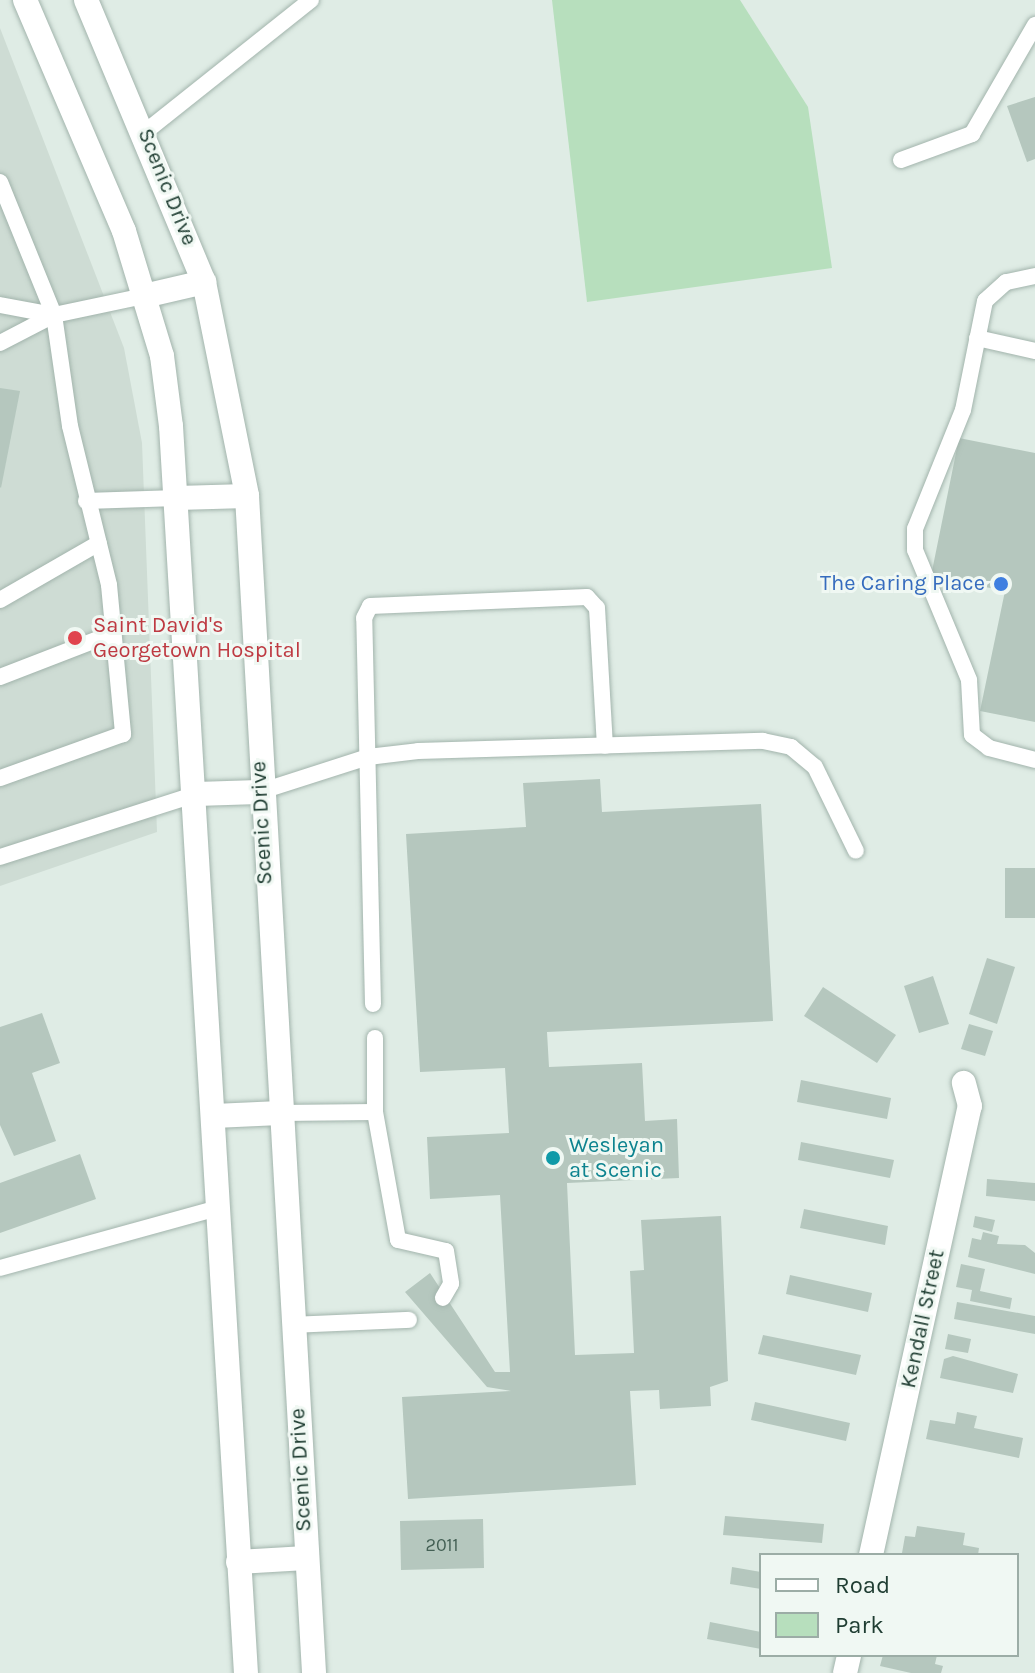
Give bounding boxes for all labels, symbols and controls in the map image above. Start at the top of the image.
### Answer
street label: Scenic Drive [132,125,202,249]
place label: The Caring Place [820,571,985,597]
marker: The Caring Place [992,575,1010,593]
place label: Saint David's Georgetown Hospital [93,612,301,664]
marker: Saint David's Georgetown Hospital [64,627,86,649]
street label: Scenic Drive [246,761,278,885]
place label: Wesleyan at Scenic [569,1132,664,1184]
marker: Wesleyan at Scenic [544,1149,562,1167]
street label: Kendall Street [895,1247,951,1391]
street label: Scenic Drive [285,1408,317,1532]
house number: 2011 [425,1534,459,1556]
legend [759,1553,1019,1657]
text: Road [835,1571,890,1599]
text: Park [835,1611,884,1639]

